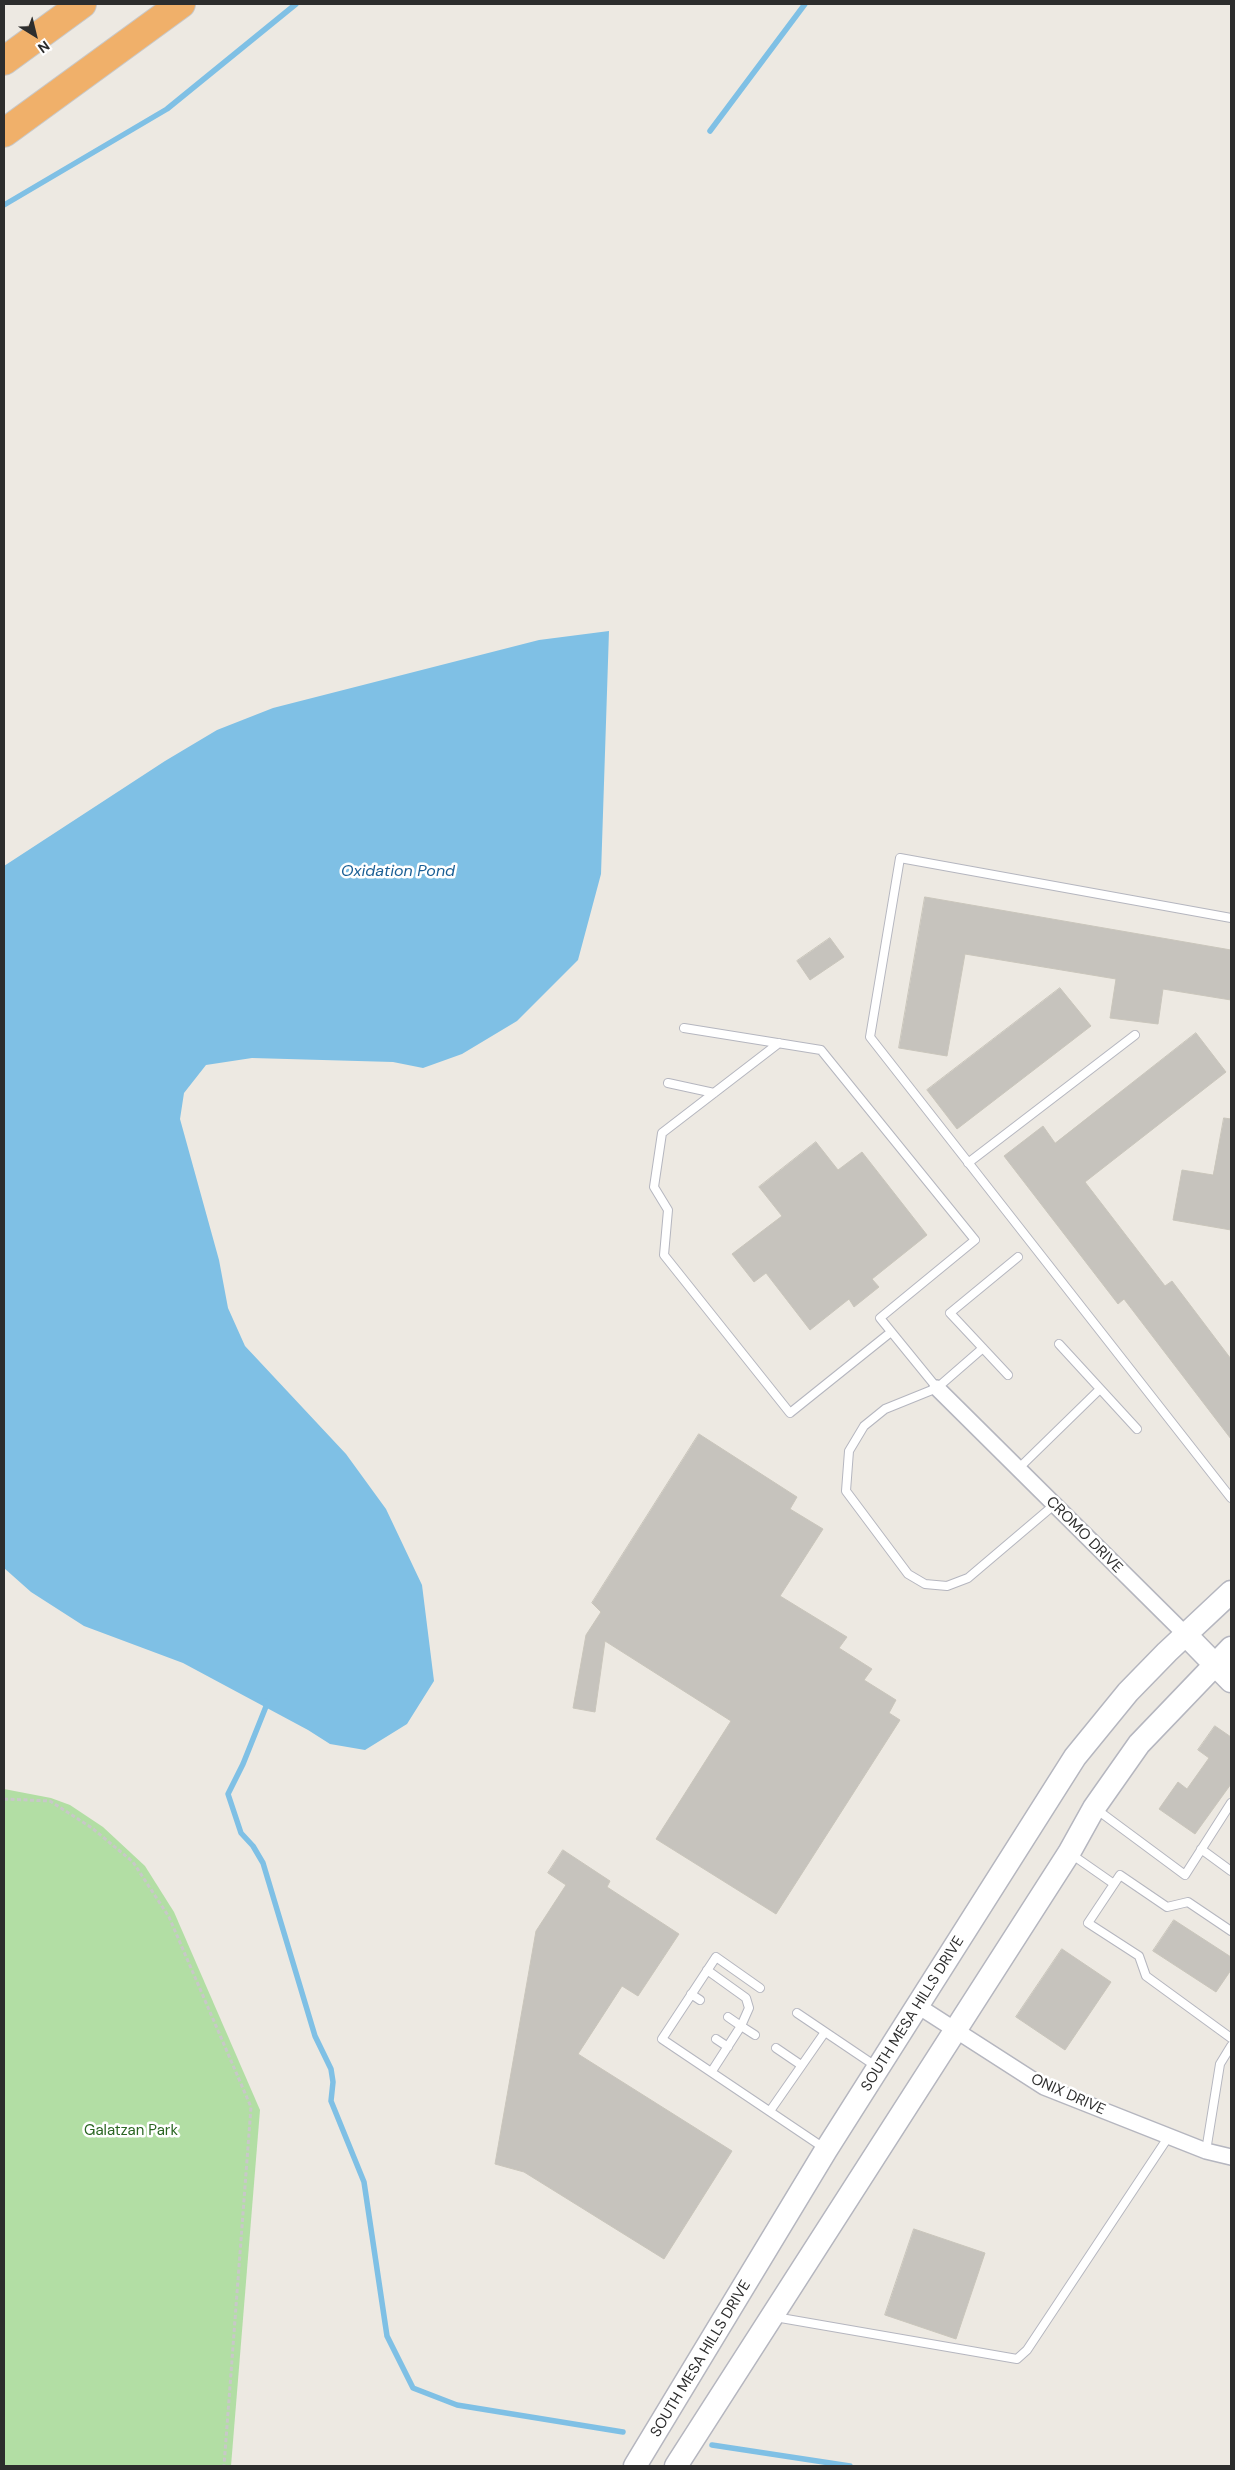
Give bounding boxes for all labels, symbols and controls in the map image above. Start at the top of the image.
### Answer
north arrow [10,10,60,60]
text: N [34,37,53,57]
water label: Oxidation Pond [341,862,455,882]
street label: CROMO DRIVE [1042,1493,1126,1577]
street label: SOUTH MESA HILLS DRIVE [858,1933,968,2095]
street label: ONIX DRIVE [1028,2071,1108,2119]
park label: Galatzan Park [84,2122,178,2140]
street label: SOUTH MESA HILLS DRIVE [647,2277,755,2441]

